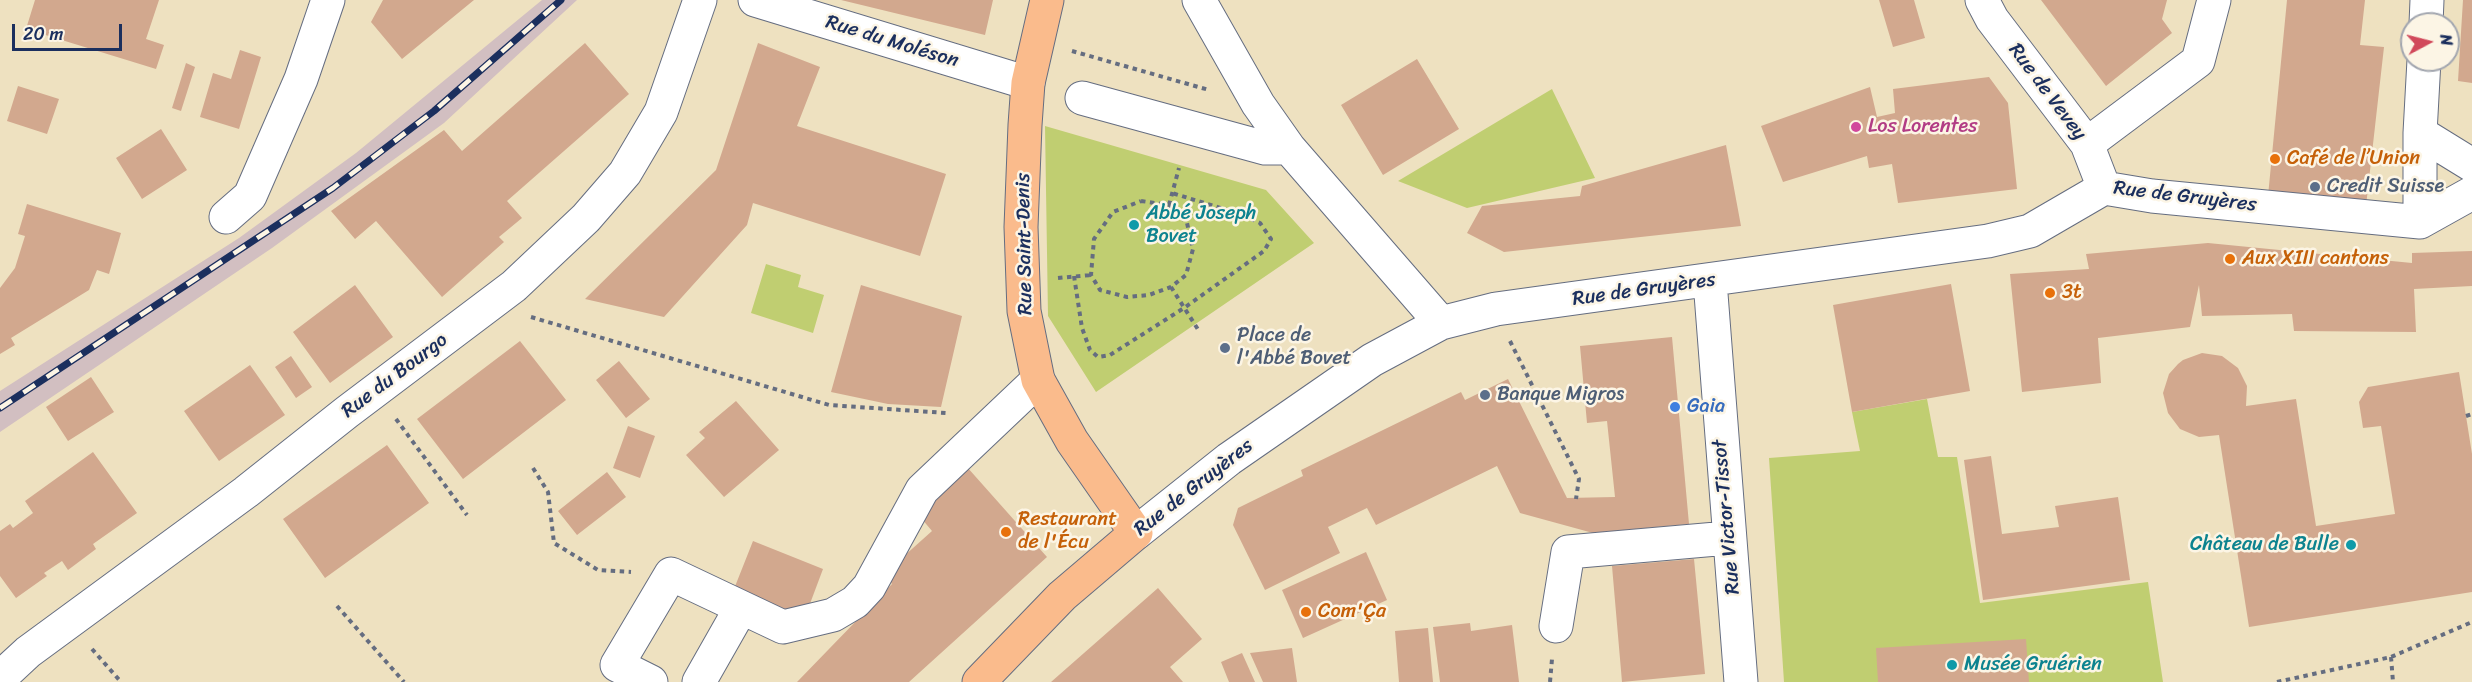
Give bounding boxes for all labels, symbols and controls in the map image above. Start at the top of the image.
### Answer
street label: Rue du Moléson [823,10,961,74]
scale bar [15,12,124,50]
north arrow [2400,12,2460,72]
text: 20 m [23,18,63,50]
text: N [2431,33,2461,47]
street label: Rue de Vevey [2003,39,2091,145]
place label: Los Lorentes [1868,115,1977,139]
marker: Los Lorentes [1849,120,1863,134]
place label: Café de l’Union [2287,147,2420,171]
marker: Café de l’Union [2268,152,2282,166]
street label: Rue Saint-Denis [1012,173,1038,315]
place label: Credit Suisse [2327,175,2444,199]
street label: Rue de Gruyères [2112,176,2258,218]
marker: Credit Suisse [2308,180,2322,194]
place label: Abbé Joseph Bovet [1146,202,1256,249]
marker: Abbé Joseph Bovet [1127,218,1141,232]
place label: Aux XIII cantons [2242,247,2389,271]
marker: Aux XIII cantons [2223,252,2237,266]
street label: Rue de Gruyères [1571,268,1717,312]
place label: 3t [2062,281,2082,305]
marker: 3t [2043,286,2057,300]
place label: Place de l'Abbé Bovet [1237,324,1351,371]
street label: Rue du Bourgo [337,328,453,424]
marker: Place de l'Abbé Bovet [1218,341,1232,355]
place label: Banque Migros [1497,383,1624,407]
marker: Banque Migros [1478,388,1492,402]
place label: Gaia [1687,395,1725,419]
marker: Gaia [1668,400,1682,414]
street label: Rue de Gruyères [1130,434,1258,542]
street label: Rue Victor-Tissot [1708,439,1746,595]
place label: Restaurant de l'Écu [1018,508,1117,555]
marker: Restaurant de l'Écu [999,525,1013,539]
place label: Château de Bulle [2190,533,2339,557]
marker: Château de Bulle [2344,538,2358,552]
place label: Com'Ça [1318,600,1386,624]
marker: Com'Ça [1299,605,1313,619]
place label: Musée Gruérien [1964,653,2102,677]
marker: Musée Gruérien [1945,658,1959,672]

